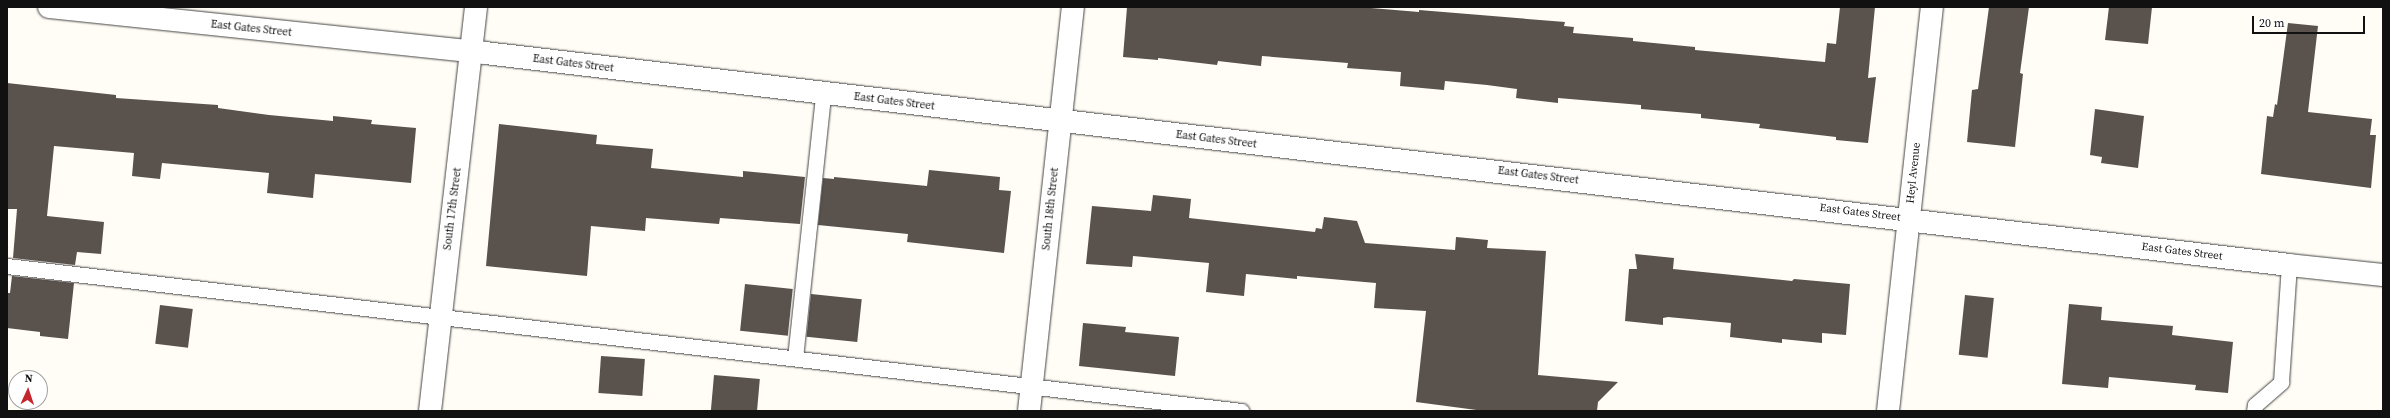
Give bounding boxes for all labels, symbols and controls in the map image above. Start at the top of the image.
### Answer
scale bar [2254,8,2367,34]
text: 20 m [2259,15,2285,31]
street label: East Gates Street [210,18,292,40]
street label: East Gates Street [532,53,614,75]
street label: East Gates Street [853,91,935,113]
street label: East Gates Street [1175,129,1257,151]
street label: Heyl Avenue [1904,142,1924,204]
street label: East Gates Street [1497,165,1579,187]
street label: South 17th Street [441,167,465,251]
street label: South 18th Street [1040,167,1062,251]
street label: East Gates Street [1819,202,1901,224]
street label: East Gates Street [2141,241,2223,263]
north arrow [8,370,48,410]
text: N [24,371,33,386]

